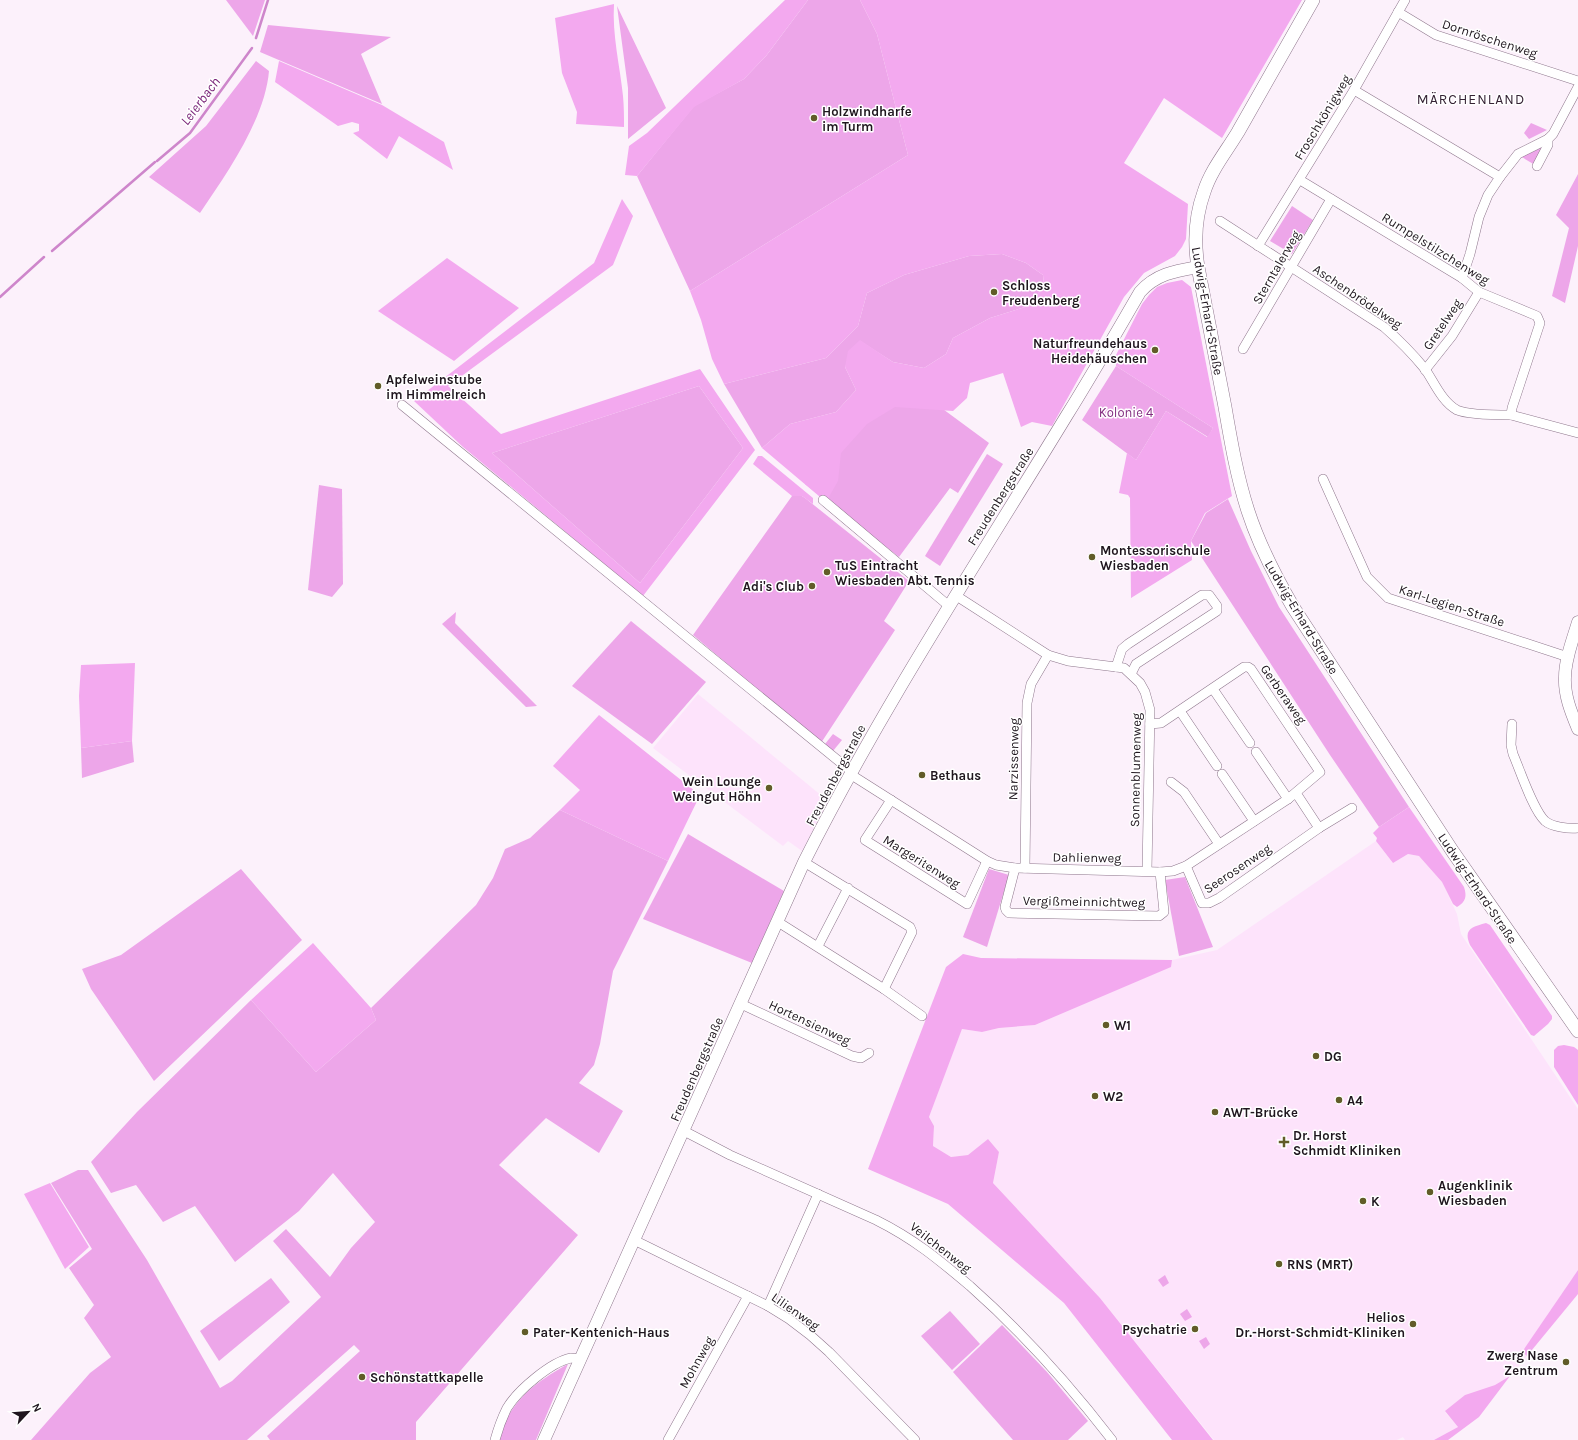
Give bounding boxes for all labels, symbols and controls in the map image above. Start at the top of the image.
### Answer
street label: Dornröschenweg [1440,16,1540,61]
street label: Froschkönigweg [1291,71,1354,163]
water label: Leierbach [177,74,224,129]
district label: MÄRCHENLAND [1417,91,1525,108]
place label: Holzwindharfe im Turm [822,104,912,134]
marker: Holzwindharfe im Turm [809,113,819,123]
street label: Rumpelstilzchenweg [1379,209,1493,288]
street label: Sterntalerweg [1249,227,1304,307]
street label: Ludwig-Erhard-Straße [1189,246,1226,377]
street label: Aschenbrödelweg [1310,261,1406,332]
place label: Schloss Freudenberg [1002,278,1080,308]
marker: Schloss Freudenberg [989,287,999,297]
street label: Gretelweg [1420,295,1465,353]
place label: Naturfreundehaus Heidehäuschen [1033,336,1147,366]
marker: Naturfreundehaus Heidehäuschen [1150,345,1160,355]
place label: Apfelweinstube im Himmelreich [386,372,486,402]
marker: Apfelweinstube im Himmelreich [373,381,383,391]
park label: Kolonie 4 [1099,405,1153,420]
street label: Freudenbergstraße [964,444,1037,548]
place label: Montessorischule Wiesbaden [1100,543,1210,573]
marker: Montessorischule Wiesbaden [1087,552,1097,562]
place label: TuS Eintracht Wiesbaden Abt. Tennis [835,558,975,588]
street label: Ludwig-Erhard-Straße [1262,558,1342,677]
marker: TuS Eintracht Wiesbaden Abt. Tennis [822,567,832,577]
place label: Adi's Club [743,579,804,594]
marker: Adi's Club [807,581,817,591]
street label: Karl-Legien-Straße [1397,581,1507,630]
street label: Gerberaweg [1258,662,1310,728]
street label: Sonnenblumenweg [1127,712,1144,827]
street label: Narzissenweg [1005,717,1022,800]
street label: Freudenbergstraße [802,722,869,829]
place label: Bethaus [930,768,981,783]
marker: Bethaus [917,770,927,780]
place label: Wein Lounge Weingut Höhn [673,774,761,804]
marker: Wein Lounge Weingut Höhn [764,783,774,793]
street label: Ludwig-Erhard-Straße [1435,830,1520,947]
street label: Margeritenweg [880,832,964,891]
street label: Seerosenweg [1201,840,1274,896]
street label: Dahlienweg [1052,849,1122,866]
street label: Vergißmeinnichtweg [1023,893,1146,910]
street label: Hortensienweg [766,997,854,1048]
street label: Freudenbergstraße [667,1014,726,1124]
place label: W1 [1114,1018,1131,1033]
marker: W1 [1101,1020,1111,1030]
place label: DG [1324,1049,1342,1064]
marker: DG [1311,1051,1321,1061]
place label: W2 [1103,1089,1123,1104]
marker: W2 [1090,1091,1100,1101]
place label: A4 [1347,1093,1363,1108]
marker: A4 [1334,1095,1344,1105]
place label: AWT-Brücke [1223,1105,1298,1120]
marker: AWT-Brücke [1210,1107,1220,1117]
place label: Dr. Horst Schmidt Kliniken [1293,1128,1401,1158]
marker: Dr. Horst Schmidt Kliniken [1278,1136,1290,1148]
place label: Augenklinik Wiesbaden [1438,1178,1513,1208]
marker: Augenklinik Wiesbaden [1425,1187,1435,1197]
place label: K [1371,1194,1380,1209]
marker: K [1358,1196,1368,1206]
street label: Veilchenweg [907,1219,975,1276]
place label: RNS (MRT) [1287,1257,1353,1272]
marker: RNS (MRT) [1274,1259,1284,1269]
street label: Lilienweg [769,1289,823,1334]
place label: Helios Dr.-Horst-Schmidt-Kliniken [1235,1310,1405,1340]
marker: Helios Dr.-Horst-Schmidt-Kliniken [1408,1319,1418,1329]
place label: Psychatrie [1122,1322,1187,1337]
marker: Psychatrie [1190,1324,1200,1334]
place label: Pater-Kentenich-Haus [533,1325,670,1340]
marker: Pater-Kentenich-Haus [520,1327,530,1337]
street label: Mohnweg [676,1333,717,1391]
place label: Zwerg Nase Zentrum [1487,1348,1558,1378]
marker: Zwerg Nase Zentrum [1561,1357,1571,1367]
place label: Schönstattkapelle [370,1370,484,1385]
marker: Schönstattkapelle [357,1372,367,1382]
north arrow [8,1392,48,1432]
text: N [29,1401,44,1414]

